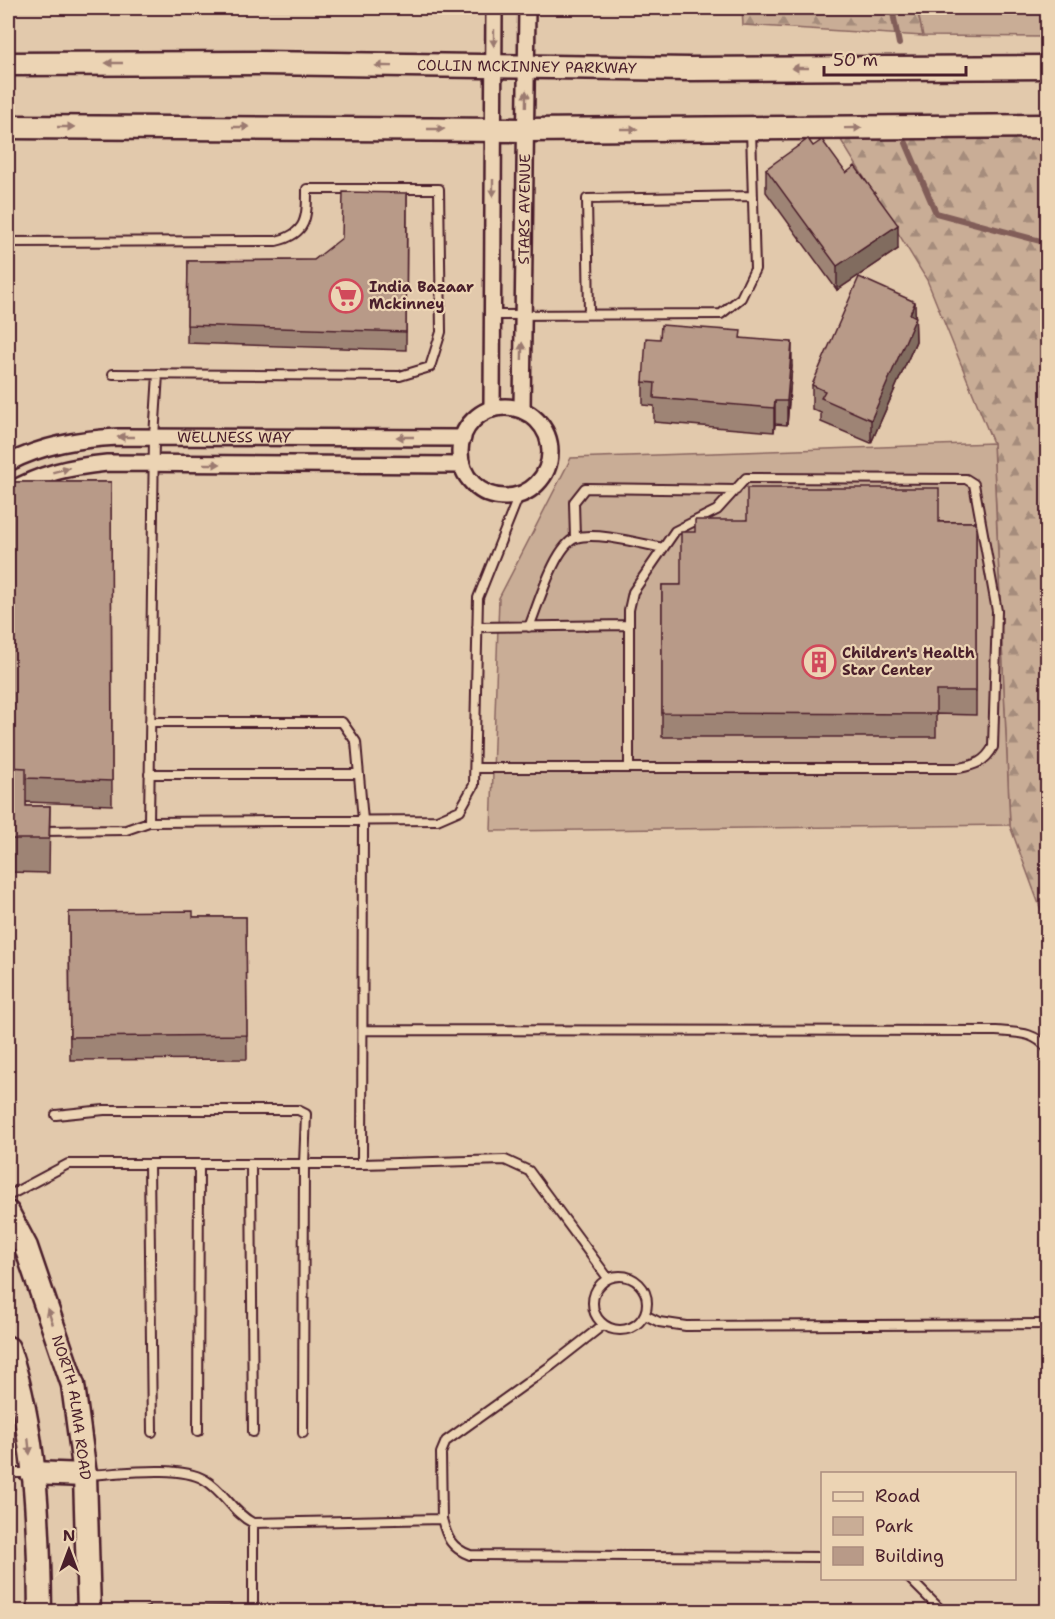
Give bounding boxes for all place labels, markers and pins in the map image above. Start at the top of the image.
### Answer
place label: India Bazaar Mckinney [369,277,474,314]
supermarket icon: India Bazaar Mckinney [328,278,364,314]
place label: Children's Health Star Center [842,643,975,680]
building icon: Children's Health Star Center [801,644,837,680]

